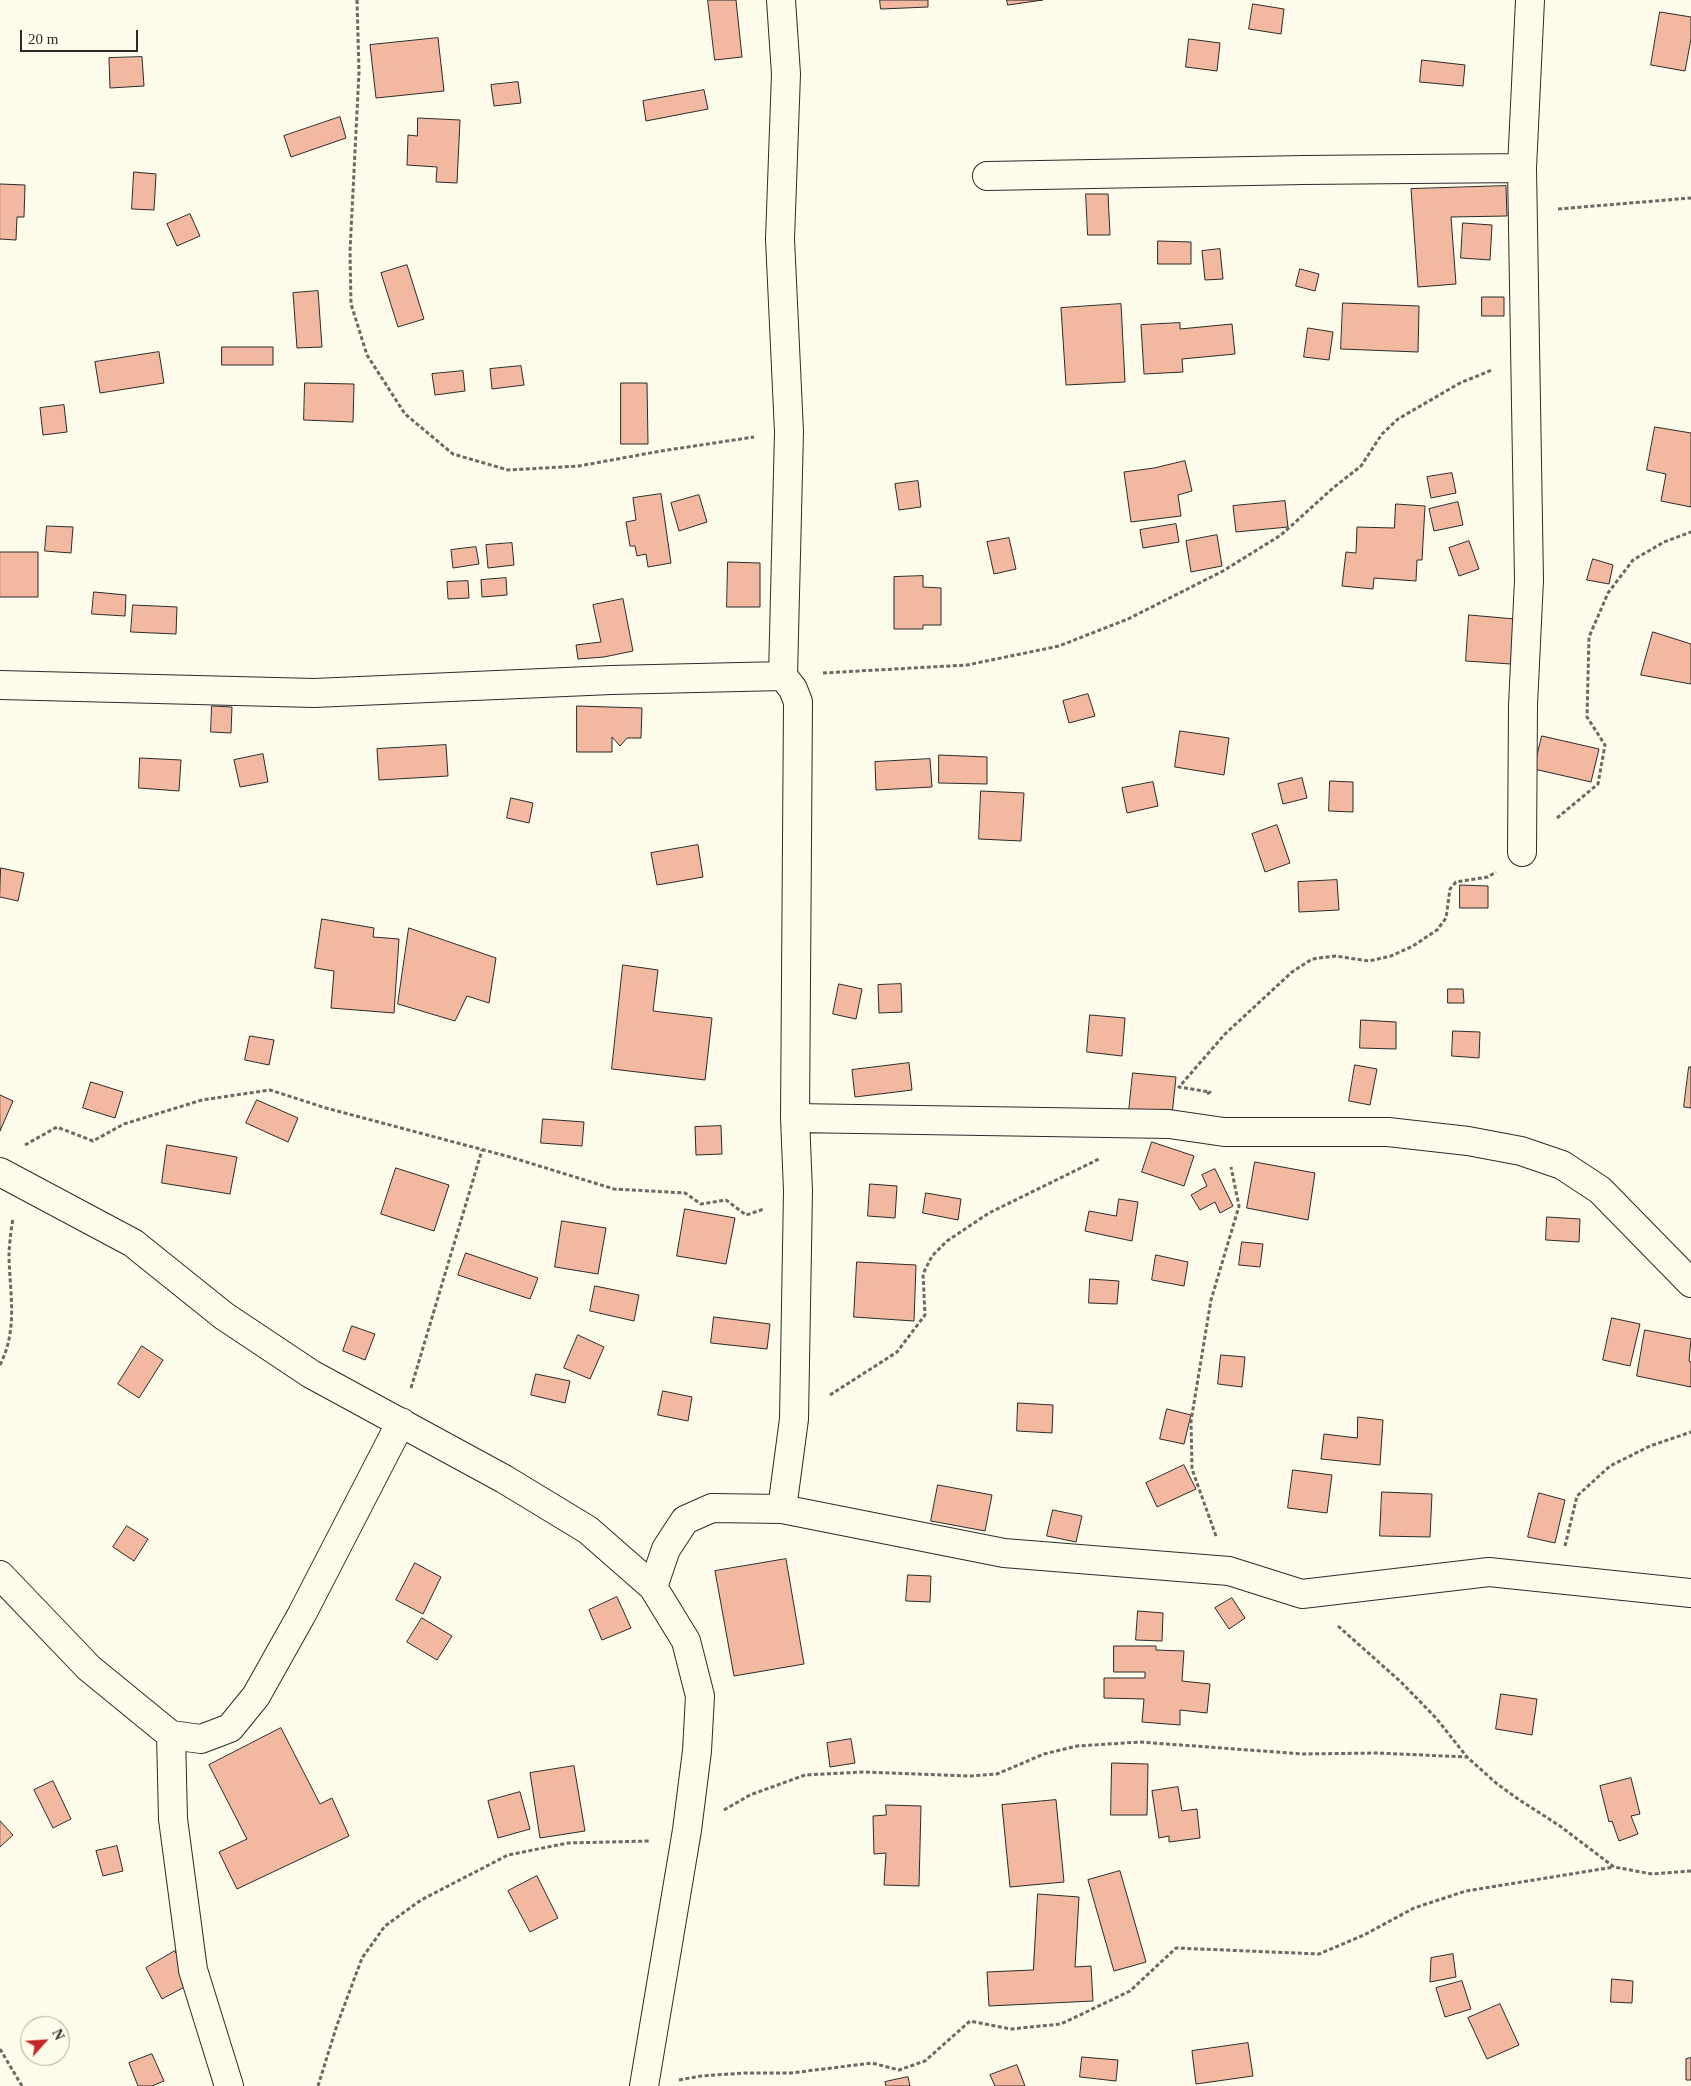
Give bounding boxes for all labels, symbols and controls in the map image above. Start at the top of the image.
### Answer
scale bar [22,20,140,52]
text: 20 m [28,31,58,47]
north arrow [20,2016,70,2066]
text: N [49,2027,67,2042]

